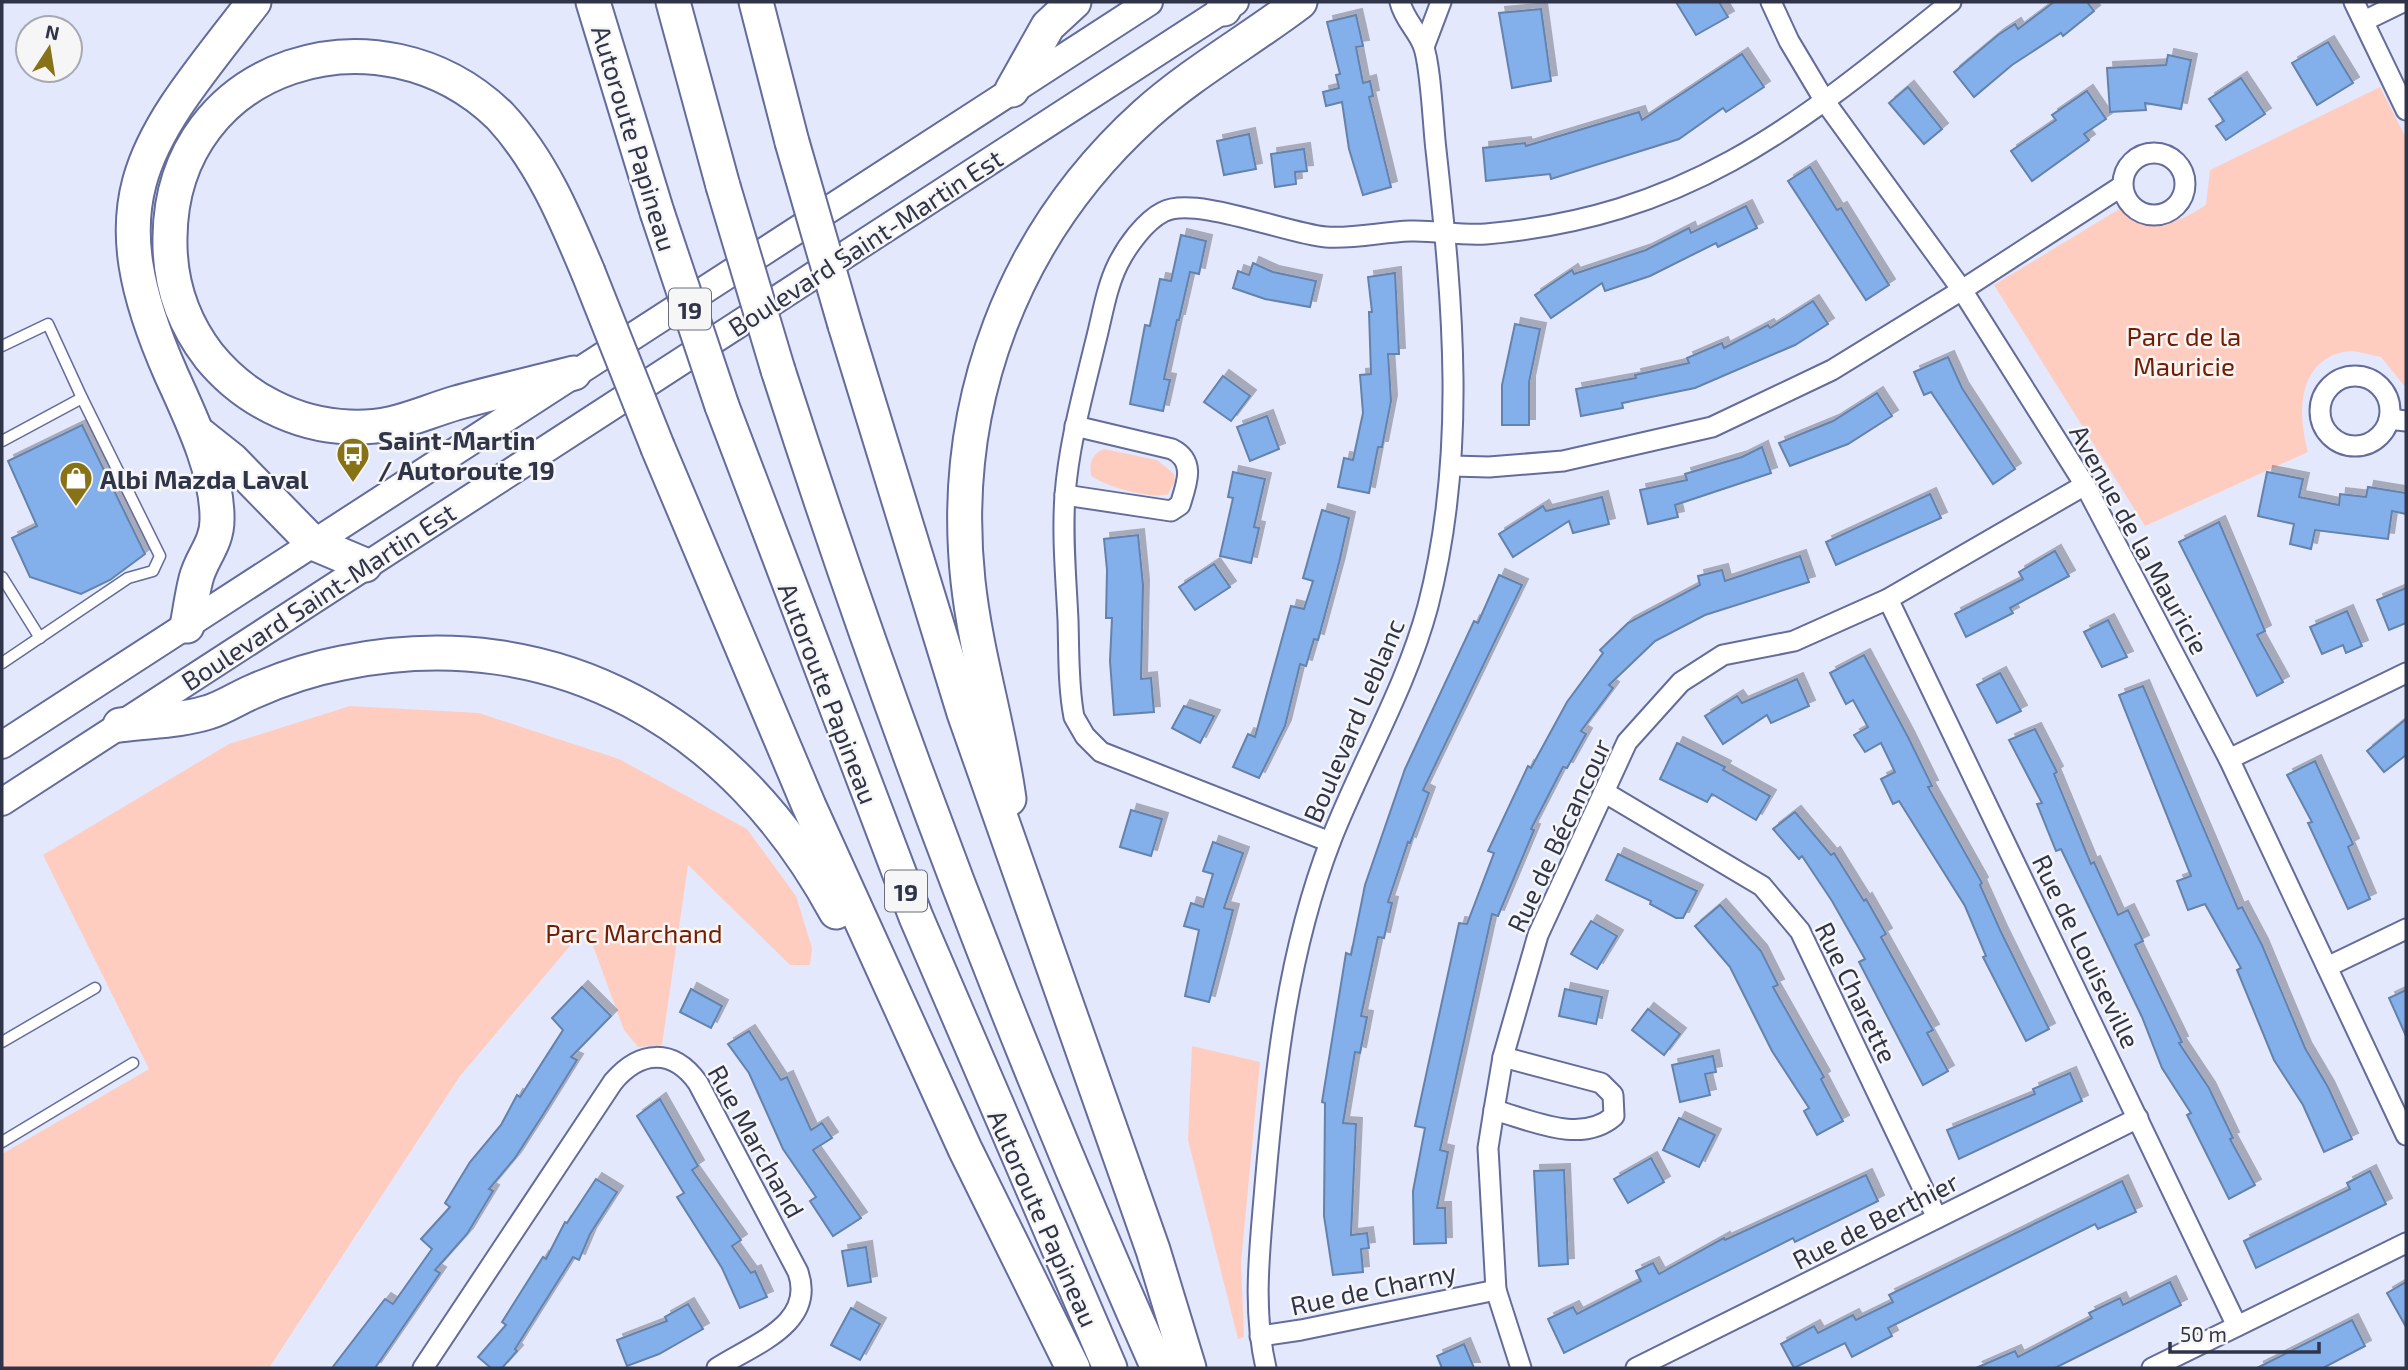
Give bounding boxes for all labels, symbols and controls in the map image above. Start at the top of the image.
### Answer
north arrow [14,14,84,84]
text: N [44,19,62,45]
street label: Autoroute Papineau [586,21,684,255]
street label: Boulevard Saint-Martin Est [722,142,1008,342]
road number: 19 [669,288,711,330]
park label: Parc de la Mauricie [2127,320,2241,381]
street label: Avenue de la Mauricie [2064,419,2216,659]
place label: Saint-Martin / Autoroute 19 [378,424,555,485]
bus stop icon: Saint-Martin / Autoroute 19 [334,435,372,484]
shop icon: Albi Mazda Laval [57,459,95,508]
place label: Albi Mazda Laval [100,463,309,494]
street label: Boulevard Saint-Martin Est [175,496,461,696]
street label: Autoroute Papineau [773,578,885,808]
street label: Boulevard Leblanc [1296,614,1410,826]
street label: Rue de Bécancour [1500,733,1616,937]
street label: Rue de Louiseville [2027,849,2147,1053]
road number: 19 [885,870,927,912]
park label: Parc Marchand [545,917,723,948]
street label: Rue Charette [1810,917,1904,1067]
street label: Rue Marchand [702,1059,812,1223]
street label: Autoroute Papineau [982,1105,1106,1331]
street label: Rue de Berthier [1787,1165,1963,1275]
street label: Rue de Charny [1287,1255,1459,1321]
scale bar [2170,1310,2319,1354]
text: 50 m [2180,1321,2227,1346]

